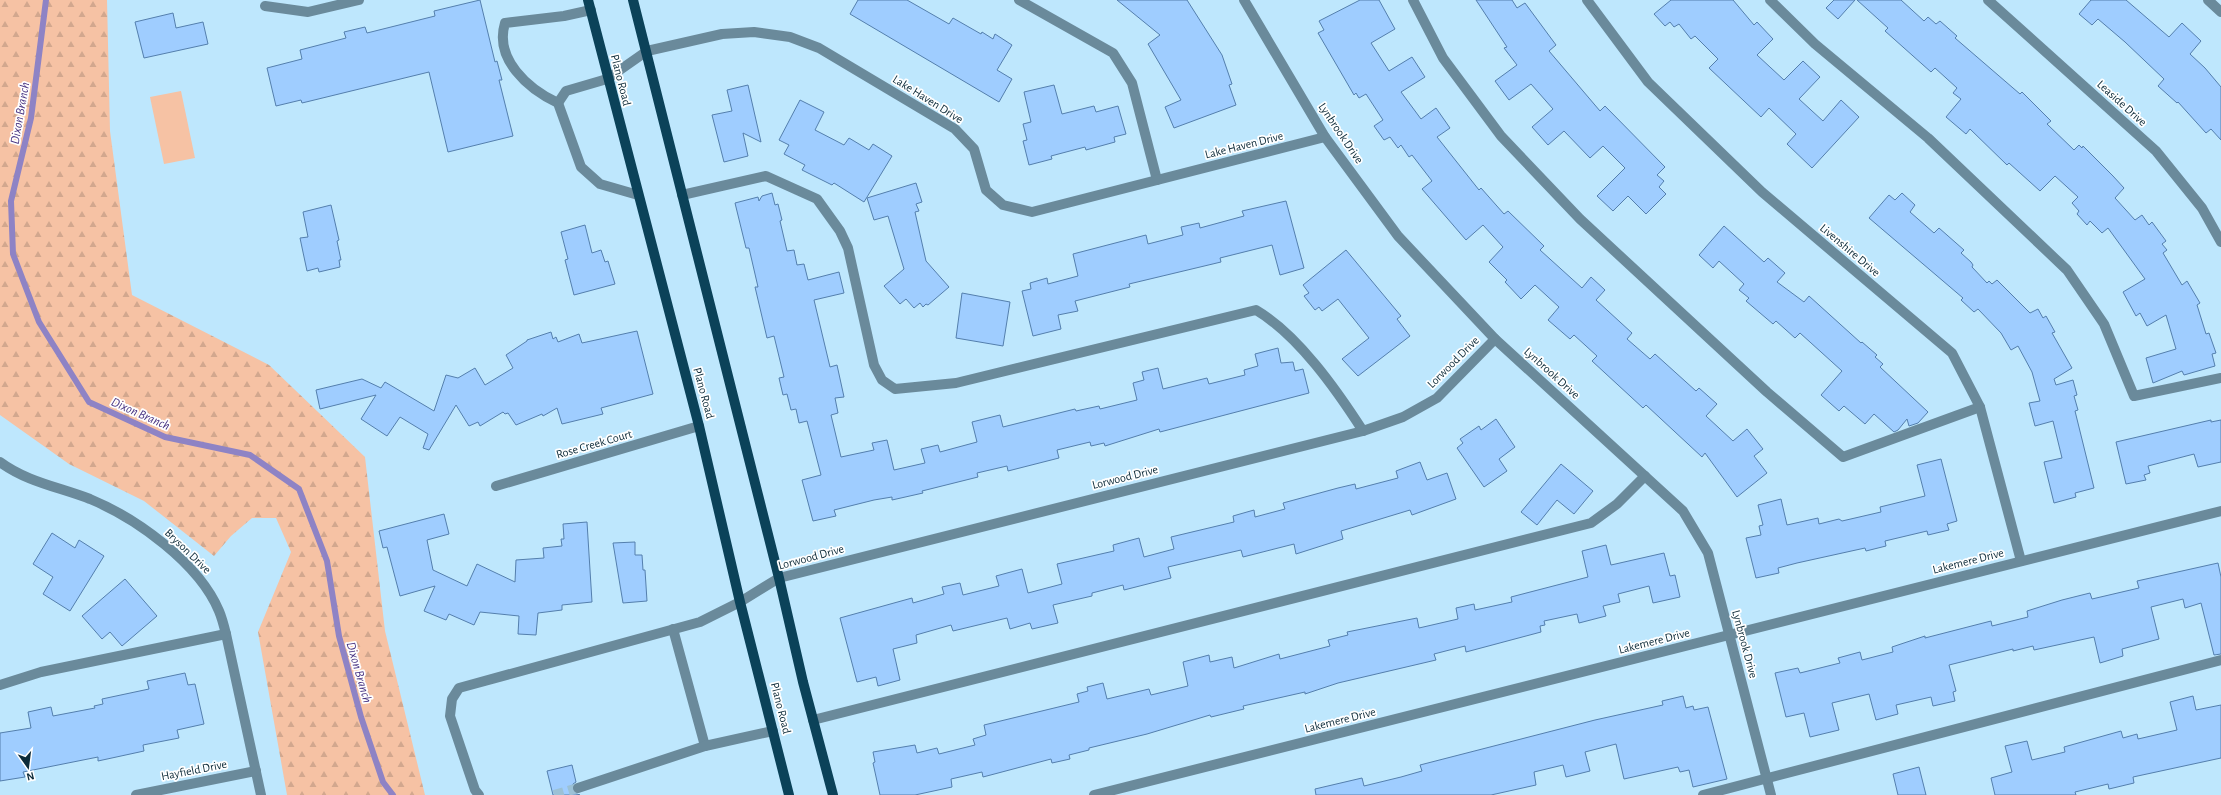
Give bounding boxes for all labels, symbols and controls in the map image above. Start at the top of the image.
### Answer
street label: Plano Road [609,53,633,107]
street label: Lake Haven Drive [891,73,965,125]
street label: Leaside Drive [2095,78,2149,128]
water label: Dixon Branch [9,81,32,145]
street label: Lynbrook Drive [1316,101,1366,166]
street label: Lake Haven Drive [1204,129,1284,161]
street label: Livenshire Drive [1818,221,1882,279]
street label: Lorwood Drive [1425,334,1481,390]
street label: Lynbrook Drive [1521,345,1582,402]
street label: Plano Road [691,366,717,420]
water label: Dixon Branch [109,396,172,433]
street label: Rose Creek Court [555,427,633,461]
street label: Lorwood Drive [1091,463,1159,491]
street label: Bryson Drive [162,526,213,576]
street label: Lorwood Drive [777,542,845,572]
street label: Lakemere Drive [1931,546,2005,576]
street label: Lynbrook Drive [1729,609,1760,680]
street label: Lakemere Drive [1617,626,1691,656]
water label: Dixon Branch [344,640,373,704]
street label: Plano Road [769,681,793,735]
street label: Lakemere Drive [1303,705,1377,735]
north arrow [8,747,48,787]
street label: Hayfield Drive [160,758,228,783]
text: N [25,770,35,782]

